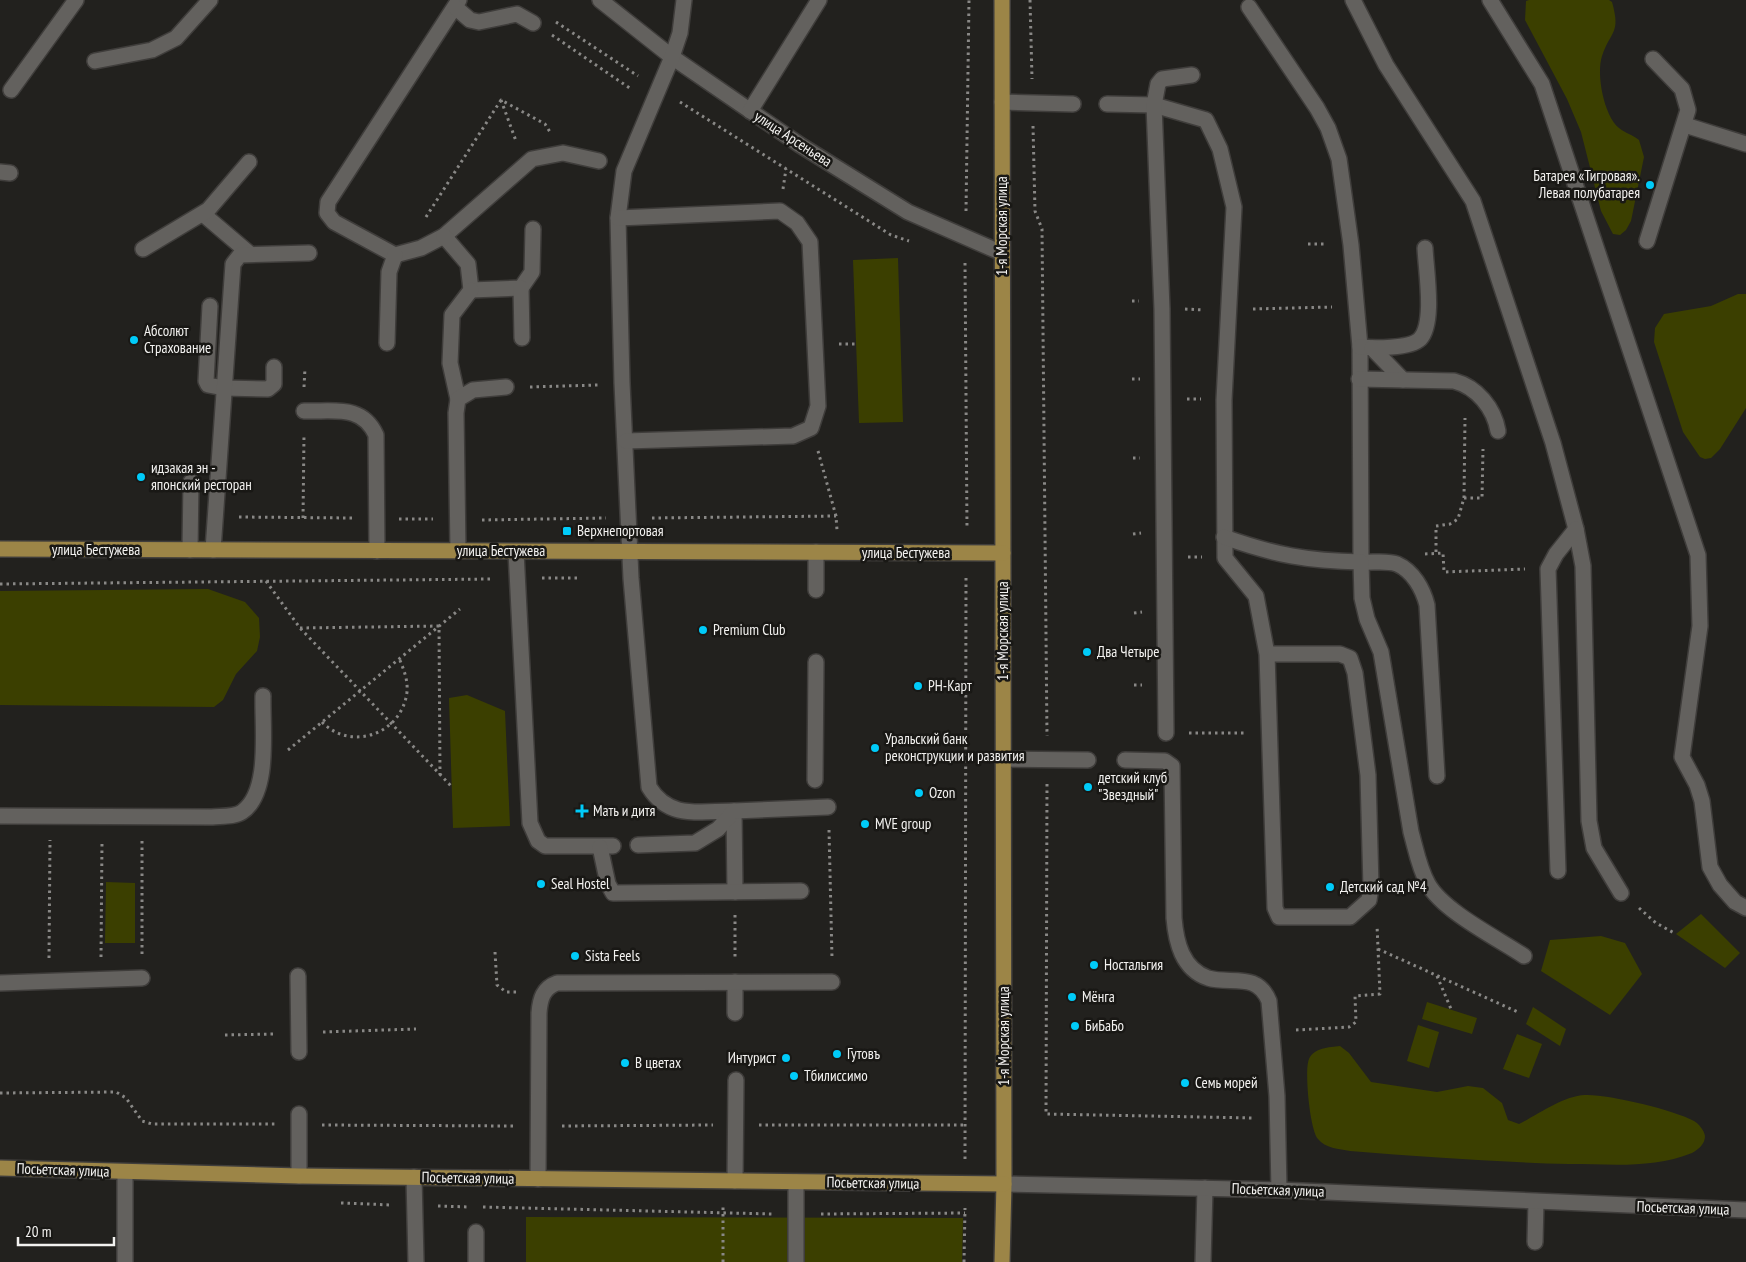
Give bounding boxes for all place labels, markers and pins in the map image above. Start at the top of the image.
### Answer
place label: Батарея «Тигровая». Левая полубатарея [1533,166,1640,202]
marker: Батарея «Тигровая». Левая полубатарея [1644,179,1656,191]
place label: Абсолют Страхование [144,321,211,357]
marker: Абсолют Страхование [128,334,140,346]
place label: идзакая эн - японский ресторан [151,458,252,494]
marker: идзакая эн - японский ресторан [135,471,147,483]
place label: Верхнепортовая [577,521,664,540]
marker: Верхнепортовая [561,525,573,537]
place label: Premium Club [713,620,786,639]
marker: Premium Club [697,624,709,636]
place label: Два Четыре [1097,642,1159,661]
marker: Два Четыре [1081,646,1093,658]
place label: РН-Карт [928,676,972,695]
marker: РН-Карт [912,680,924,692]
place label: Уральский банк реконструкции и развития [885,729,1025,765]
marker: Уральский банк реконструкции и развития [869,742,881,754]
place label: детский клуб "Звездный" [1098,768,1167,804]
marker: детский клуб "Звездный" [1082,781,1094,793]
place label: Ozon [929,783,955,802]
marker: Ozon [913,787,925,799]
place label: Мать и дитя [593,801,656,820]
marker: Мать и дитя [575,804,589,818]
place label: MVE group [875,814,931,833]
marker: MVE group [859,818,871,830]
place label: Seal Hostel [551,874,610,893]
place label: Детский сад №4 [1340,877,1427,896]
marker: Seal Hostel [535,878,547,890]
marker: Детский сад №4 [1324,881,1336,893]
place label: Sista Feels [585,946,640,965]
marker: Sista Feels [569,950,581,962]
place label: Ностальгия [1104,955,1163,974]
marker: Ностальгия [1088,959,1100,971]
place label: Мёнга [1082,987,1115,1006]
marker: Мёнга [1066,991,1078,1003]
place label: БиБаБо [1085,1016,1124,1035]
marker: БиБаБо [1069,1020,1081,1032]
place label: Гутовъ [847,1044,880,1063]
place label: Интурист [728,1048,776,1067]
marker: Гутовъ [831,1048,843,1060]
marker: Интурист [780,1052,792,1064]
place label: В цветах [635,1053,681,1072]
marker: В цветах [619,1057,631,1069]
place label: Тбилиссимо [804,1066,868,1085]
marker: Тбилиссимо [788,1070,800,1082]
place label: Семь морей [1195,1073,1258,1092]
marker: Семь морей [1179,1077,1191,1089]

